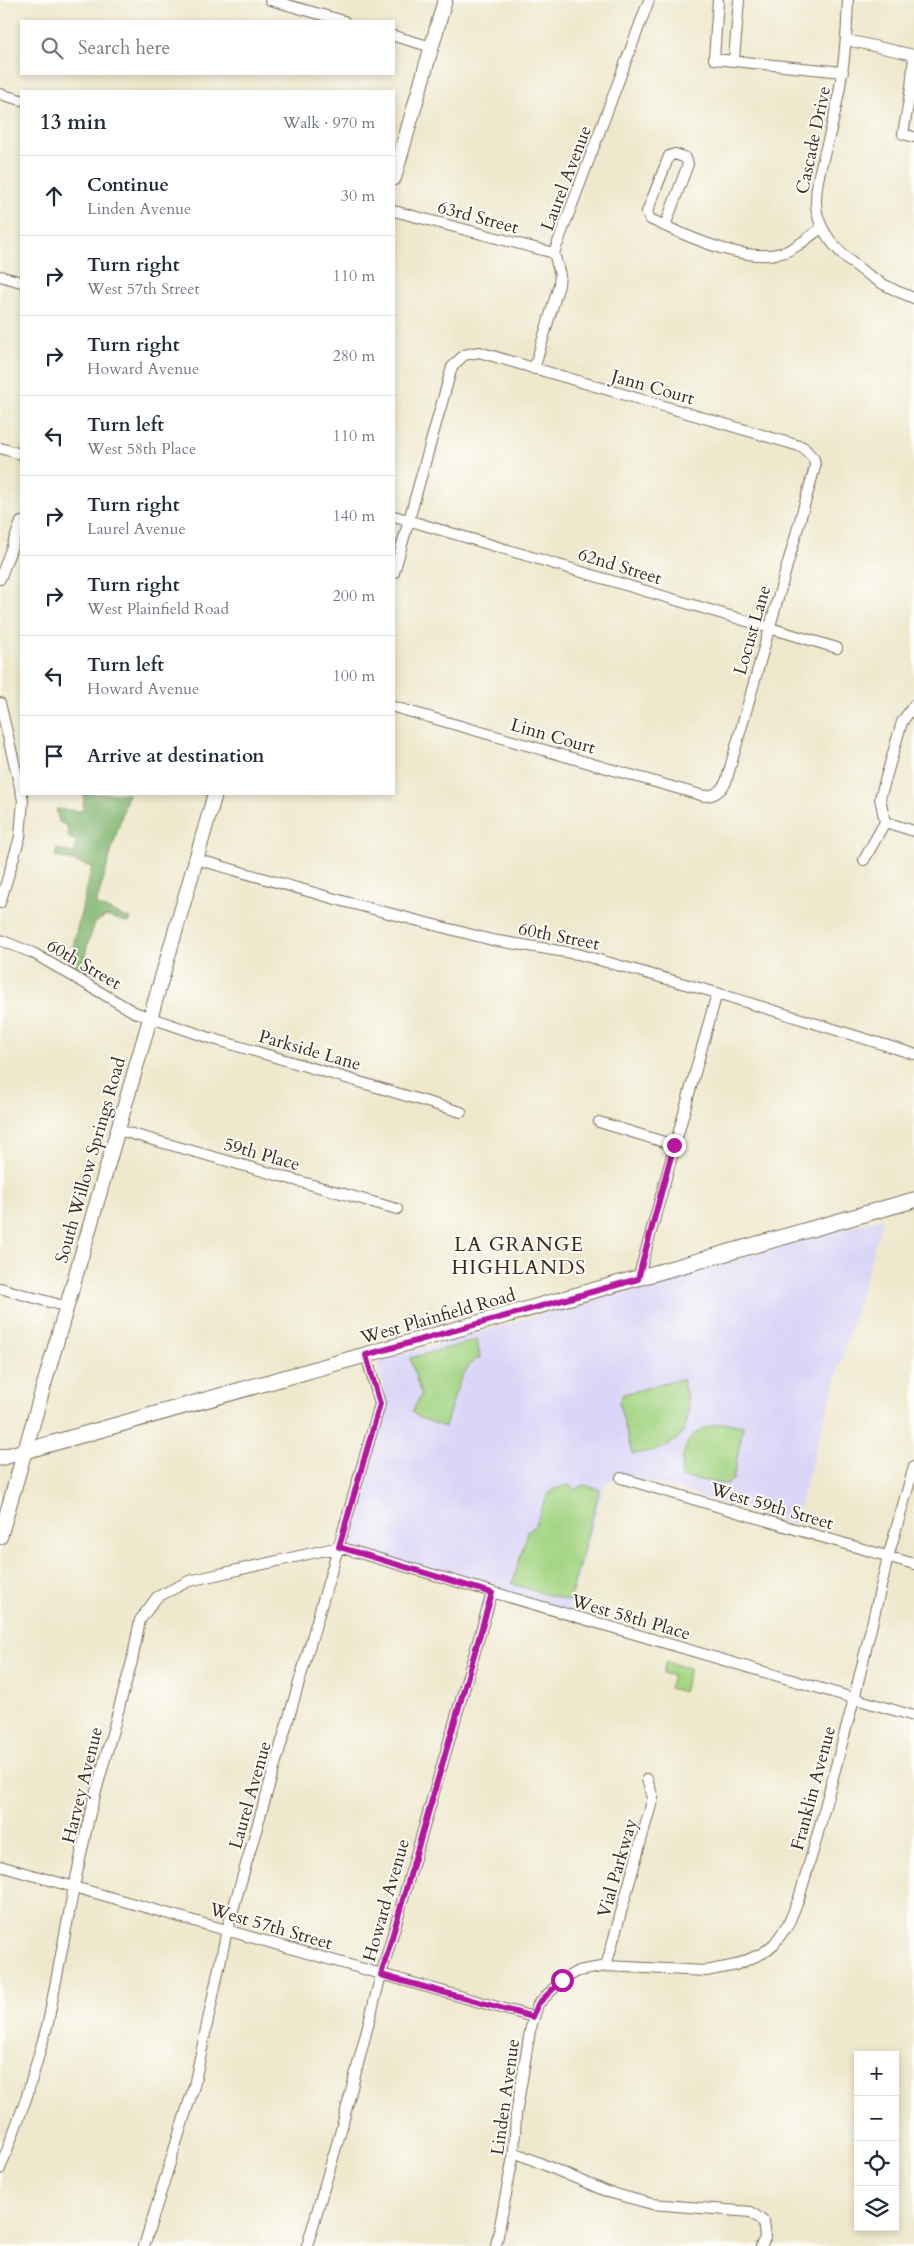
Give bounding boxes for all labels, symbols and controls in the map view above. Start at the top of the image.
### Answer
search box [20,20,395,75]
icon: search [38,34,66,62]
text: Search here [78,35,170,61]
street label: Cascade Drive [790,84,837,196]
text: 13 min [40,108,107,137]
text: Walk · 970 m [283,112,375,134]
street label: Laurel Avenue [535,122,598,235]
text: Continue [87,172,169,198]
icon: ahead [40,182,68,210]
text: 30 m [341,185,375,207]
street label: 63rd Street [435,195,521,240]
text: Linden Avenue [87,198,191,220]
text: Turn right [87,252,179,278]
icon: right [40,262,68,290]
text: 110 m [333,265,375,287]
text: West 57th Street [87,278,200,300]
text: Turn right [87,332,179,358]
icon: right [40,342,68,370]
text: 280 m [333,345,375,367]
text: Howard Avenue [87,358,199,380]
street label: Jann Court [606,363,697,411]
text: Turn left [87,412,164,438]
icon: left [40,422,68,450]
text: 110 m [333,425,375,447]
text: West 58th Place [87,438,196,460]
text: Turn right [87,492,179,518]
icon: right [40,502,68,530]
text: 140 m [333,505,375,527]
text: Laurel Avenue [87,518,186,540]
street label: 62nd Street [575,542,665,591]
text: Turn right [87,572,179,598]
icon: right [40,582,68,610]
street label: Locust Lane [728,582,777,678]
text: 200 m [333,585,375,607]
text: West Plainfield Road [87,598,229,620]
text: Turn left [87,652,164,678]
icon: left [40,662,68,690]
text: 100 m [333,665,375,687]
text: Howard Avenue [87,678,199,700]
street label: Linn Court [508,712,598,761]
icon: arrive [40,742,68,770]
text: Arrive at destination [87,743,264,769]
street label: 60th Street [516,916,602,957]
street label: 60th Street [42,933,126,996]
street label: Parkside Lane [256,1024,364,1077]
street label: South Willow Springs Road [49,1054,132,1266]
street label: 59th Place [221,1132,303,1177]
route end [663,1134,686,1157]
district label: LA GRANGE HIGHLANDS [452,1231,586,1281]
street label: West Plainfield Road [357,1282,519,1351]
street label: West 59th Street [707,1477,837,1536]
street label: West 58th Place [567,1588,693,1646]
street label: Franklin Avenue [785,1723,842,1853]
street label: Harvey Avenue [56,1724,109,1846]
street label: Laurel Avenue [223,1738,278,1852]
street label: Vial Parkway [591,1815,644,1921]
street label: Howard Avenue [357,1836,416,1964]
street label: West 57th Street [206,1897,336,1956]
route start [551,1969,574,1992]
street label: Linden Avenue [485,2037,526,2157]
map controls [854,2051,899,2231]
button: + [854,2051,899,2096]
button: − [854,2096,899,2141]
button: locate [854,2141,899,2186]
button: layers [854,2186,899,2231]

